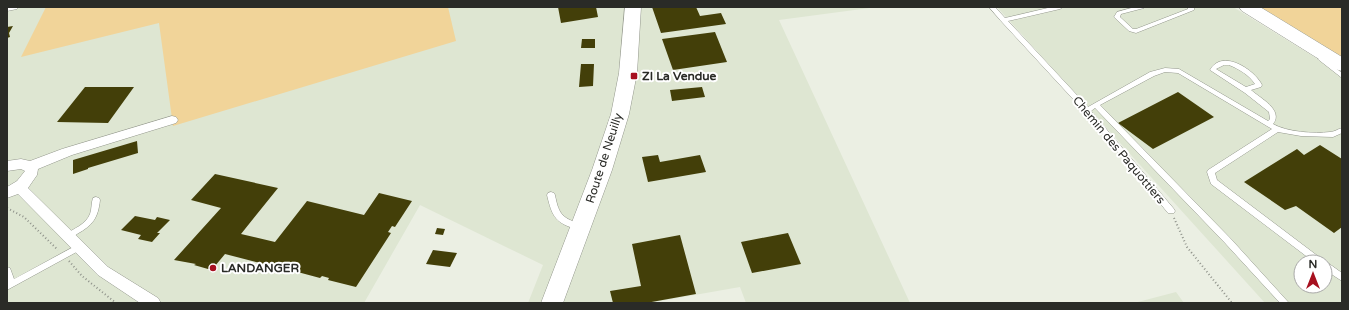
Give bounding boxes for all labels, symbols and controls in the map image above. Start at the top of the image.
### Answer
place label: ZI La Vendue [642,69,717,83]
marker: ZI La Vendue [629,71,639,81]
street label: Chemin des Paquottiers [1070,93,1168,207]
street label: Route de Neuilly [583,111,625,205]
north arrow [1293,254,1333,294]
text: N [1309,258,1317,271]
place label: LANDANGER [221,261,299,275]
marker: LANDANGER [208,263,218,273]

